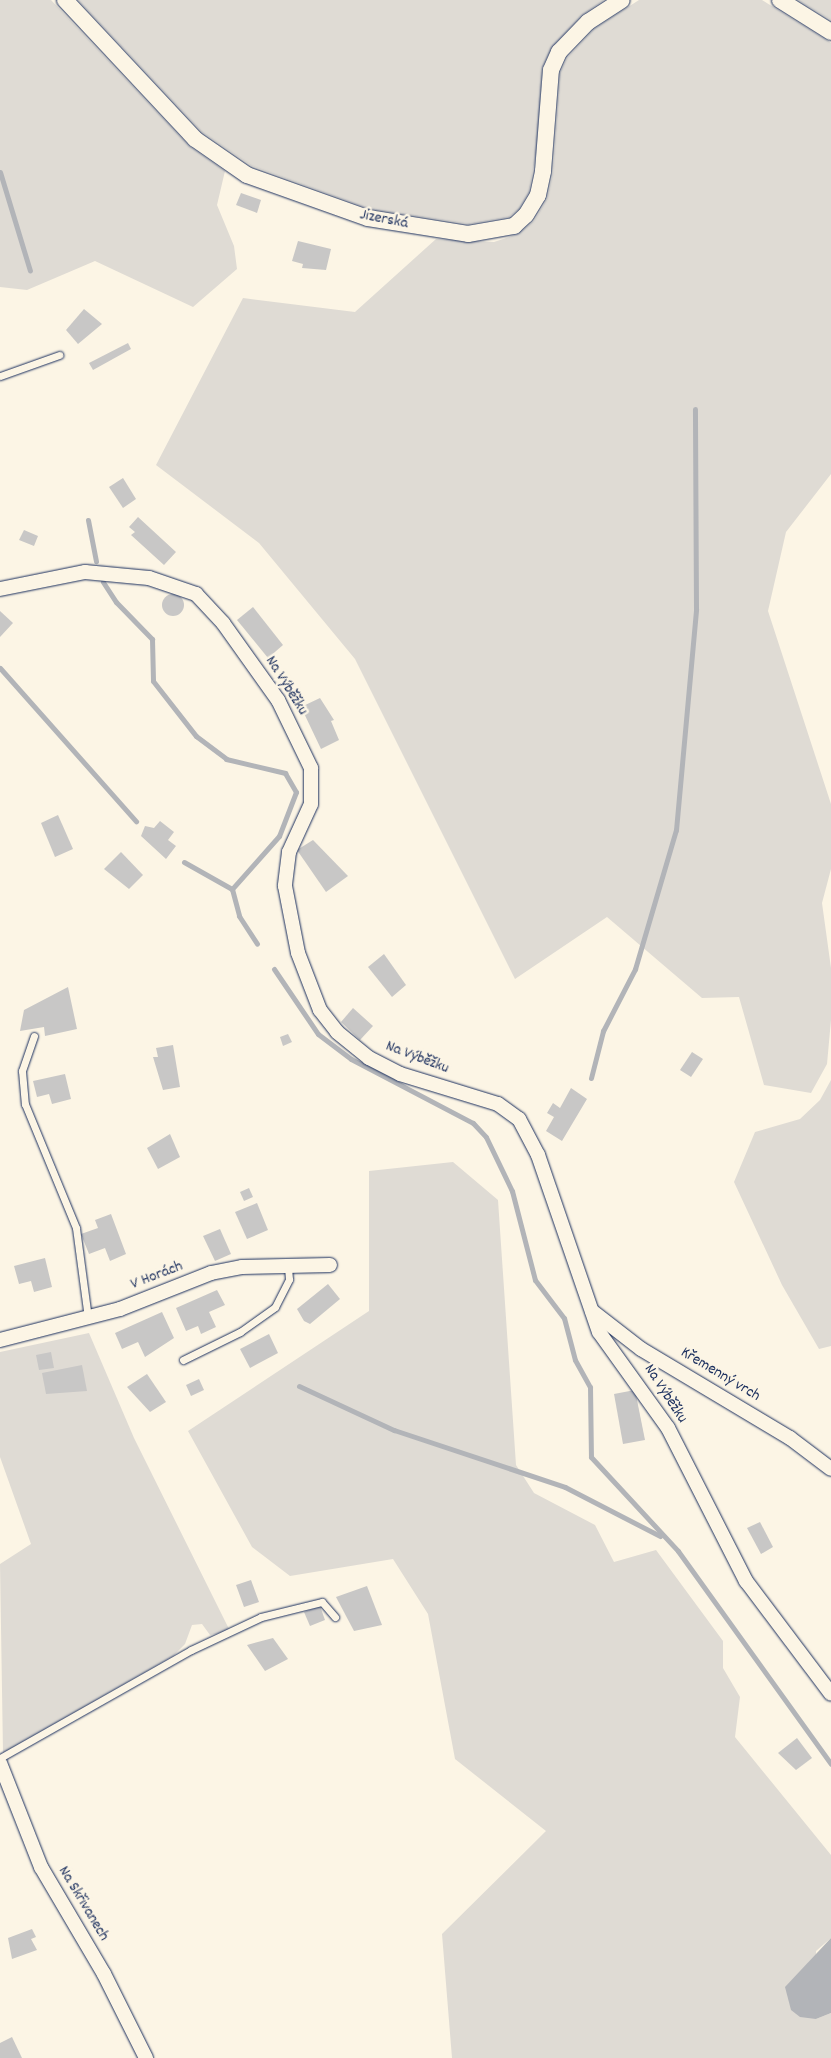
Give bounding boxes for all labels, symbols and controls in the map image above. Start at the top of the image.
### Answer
street label: Jizerská [358,206,410,234]
street label: Na Výběžku [260,653,312,719]
street label: Na Výběžku [383,1037,451,1079]
street label: V Horách [128,1257,186,1295]
street label: Křemenný vrch [677,1344,763,1406]
street label: Na Výběžku [639,1361,691,1427]
street label: Na Skřivanech [53,1863,113,1945]

